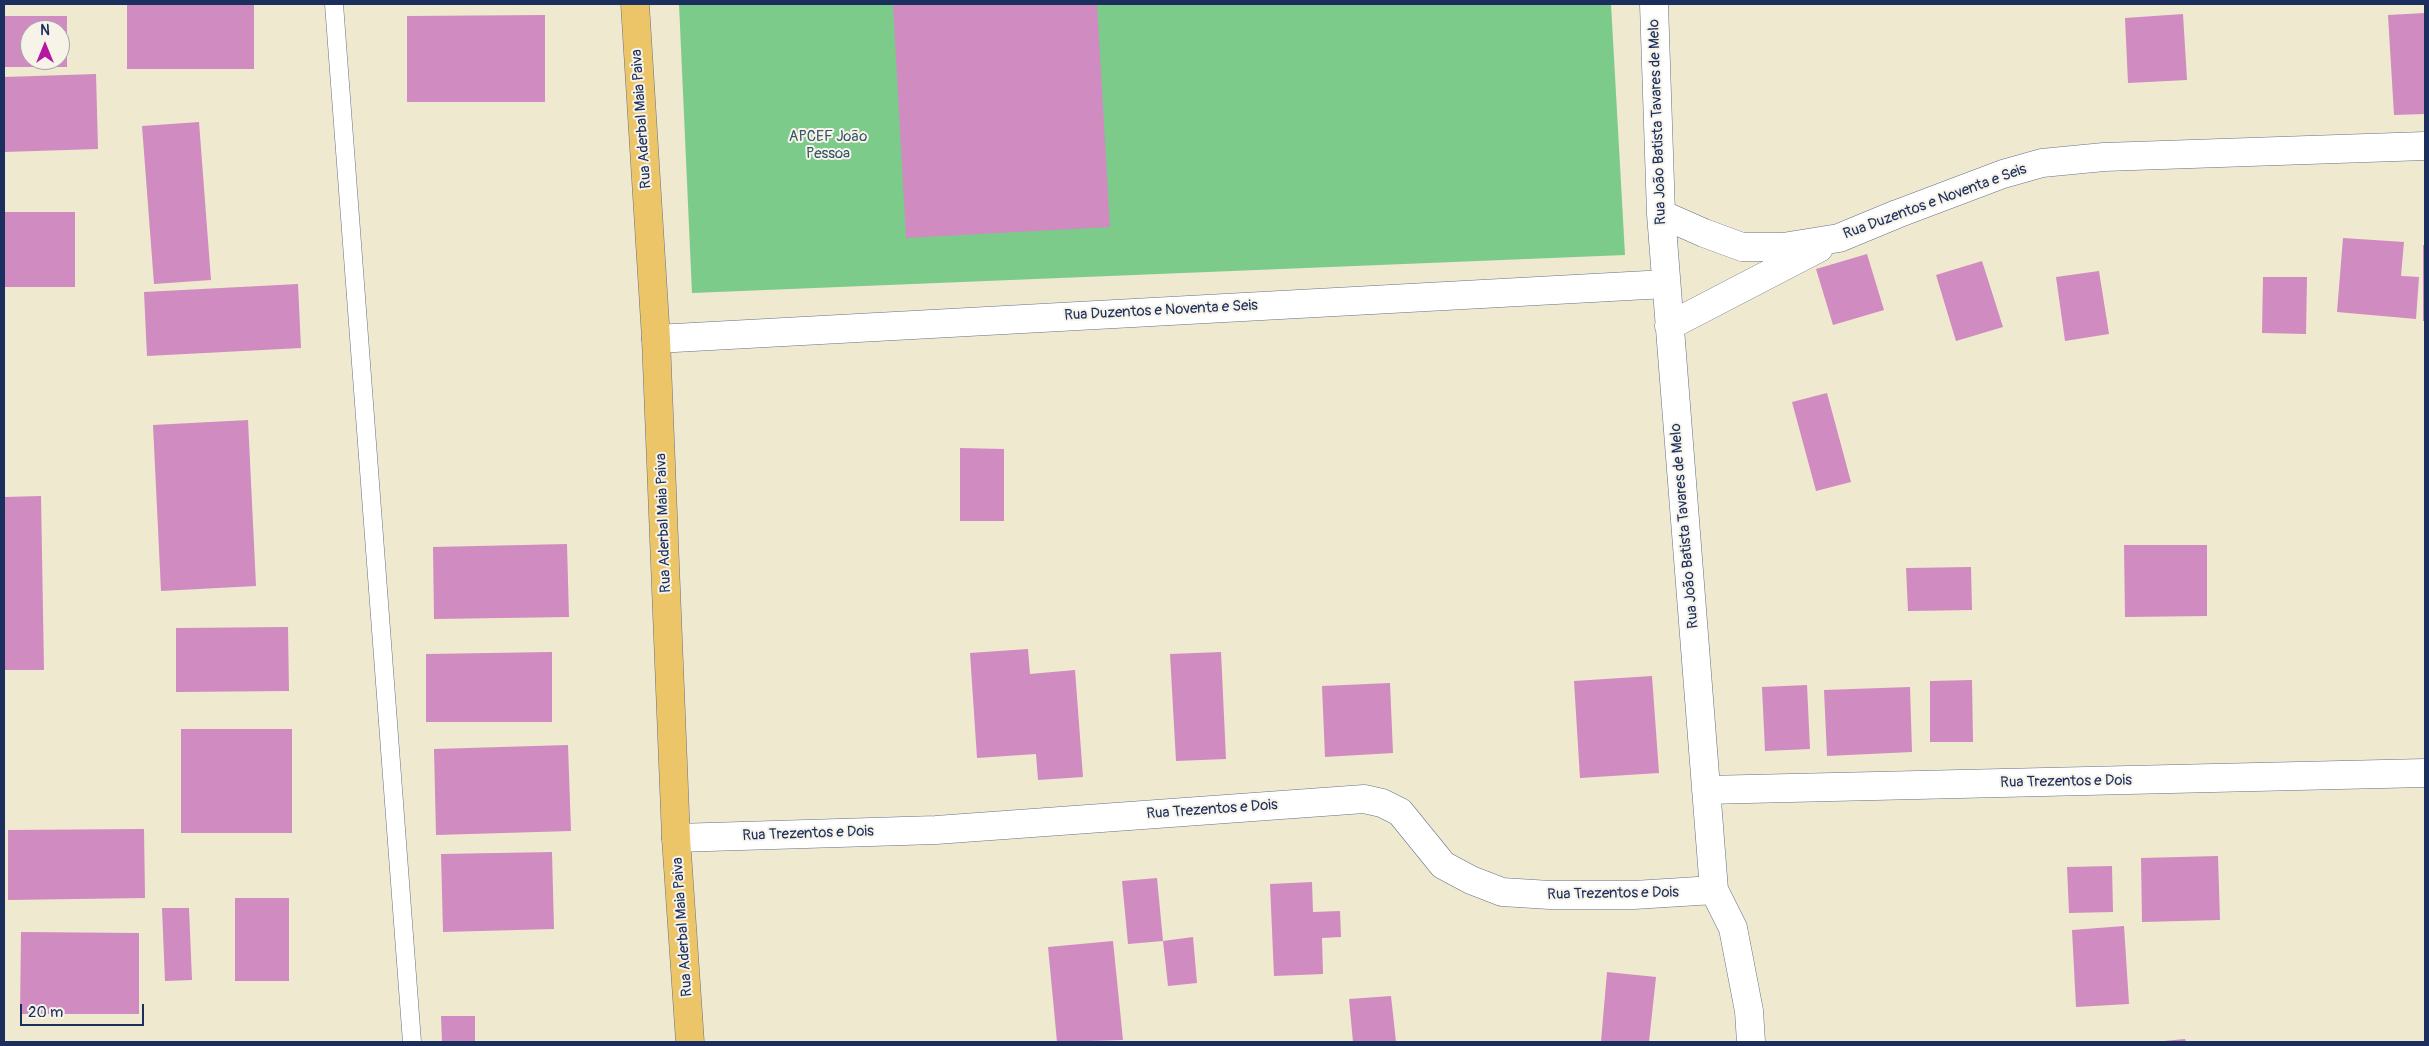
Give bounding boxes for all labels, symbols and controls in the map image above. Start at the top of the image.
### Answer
street label: Rua João Batista Tavares de Melo [1645,19,1671,225]
north arrow [20,20,70,70]
text: N [40,22,50,39]
street label: Rua Aderbal Maia Paiva [628,49,656,189]
park label: APCEF João Pessoa [789,128,867,163]
street label: Rua Duzentos e Noventa e Seis [1841,160,2029,244]
street label: Rua Duzentos e Noventa e Seis [1064,297,1258,325]
street label: Rua João Batista Tavares de Melo [1667,423,1703,629]
street label: Rua Aderbal Maia Paiva [653,453,675,593]
street label: Rua Trezentos e Dois [2000,772,2132,792]
street label: Rua Trezentos e Dois [1146,796,1278,824]
street label: Rua Trezentos e Dois [742,823,874,845]
street label: Rua Aderbal Maia Paiva [669,857,697,997]
street label: Rua Trezentos e Dois [1547,884,1679,904]
scale bar [22,994,146,1026]
text: 20 m [28,1003,63,1022]

